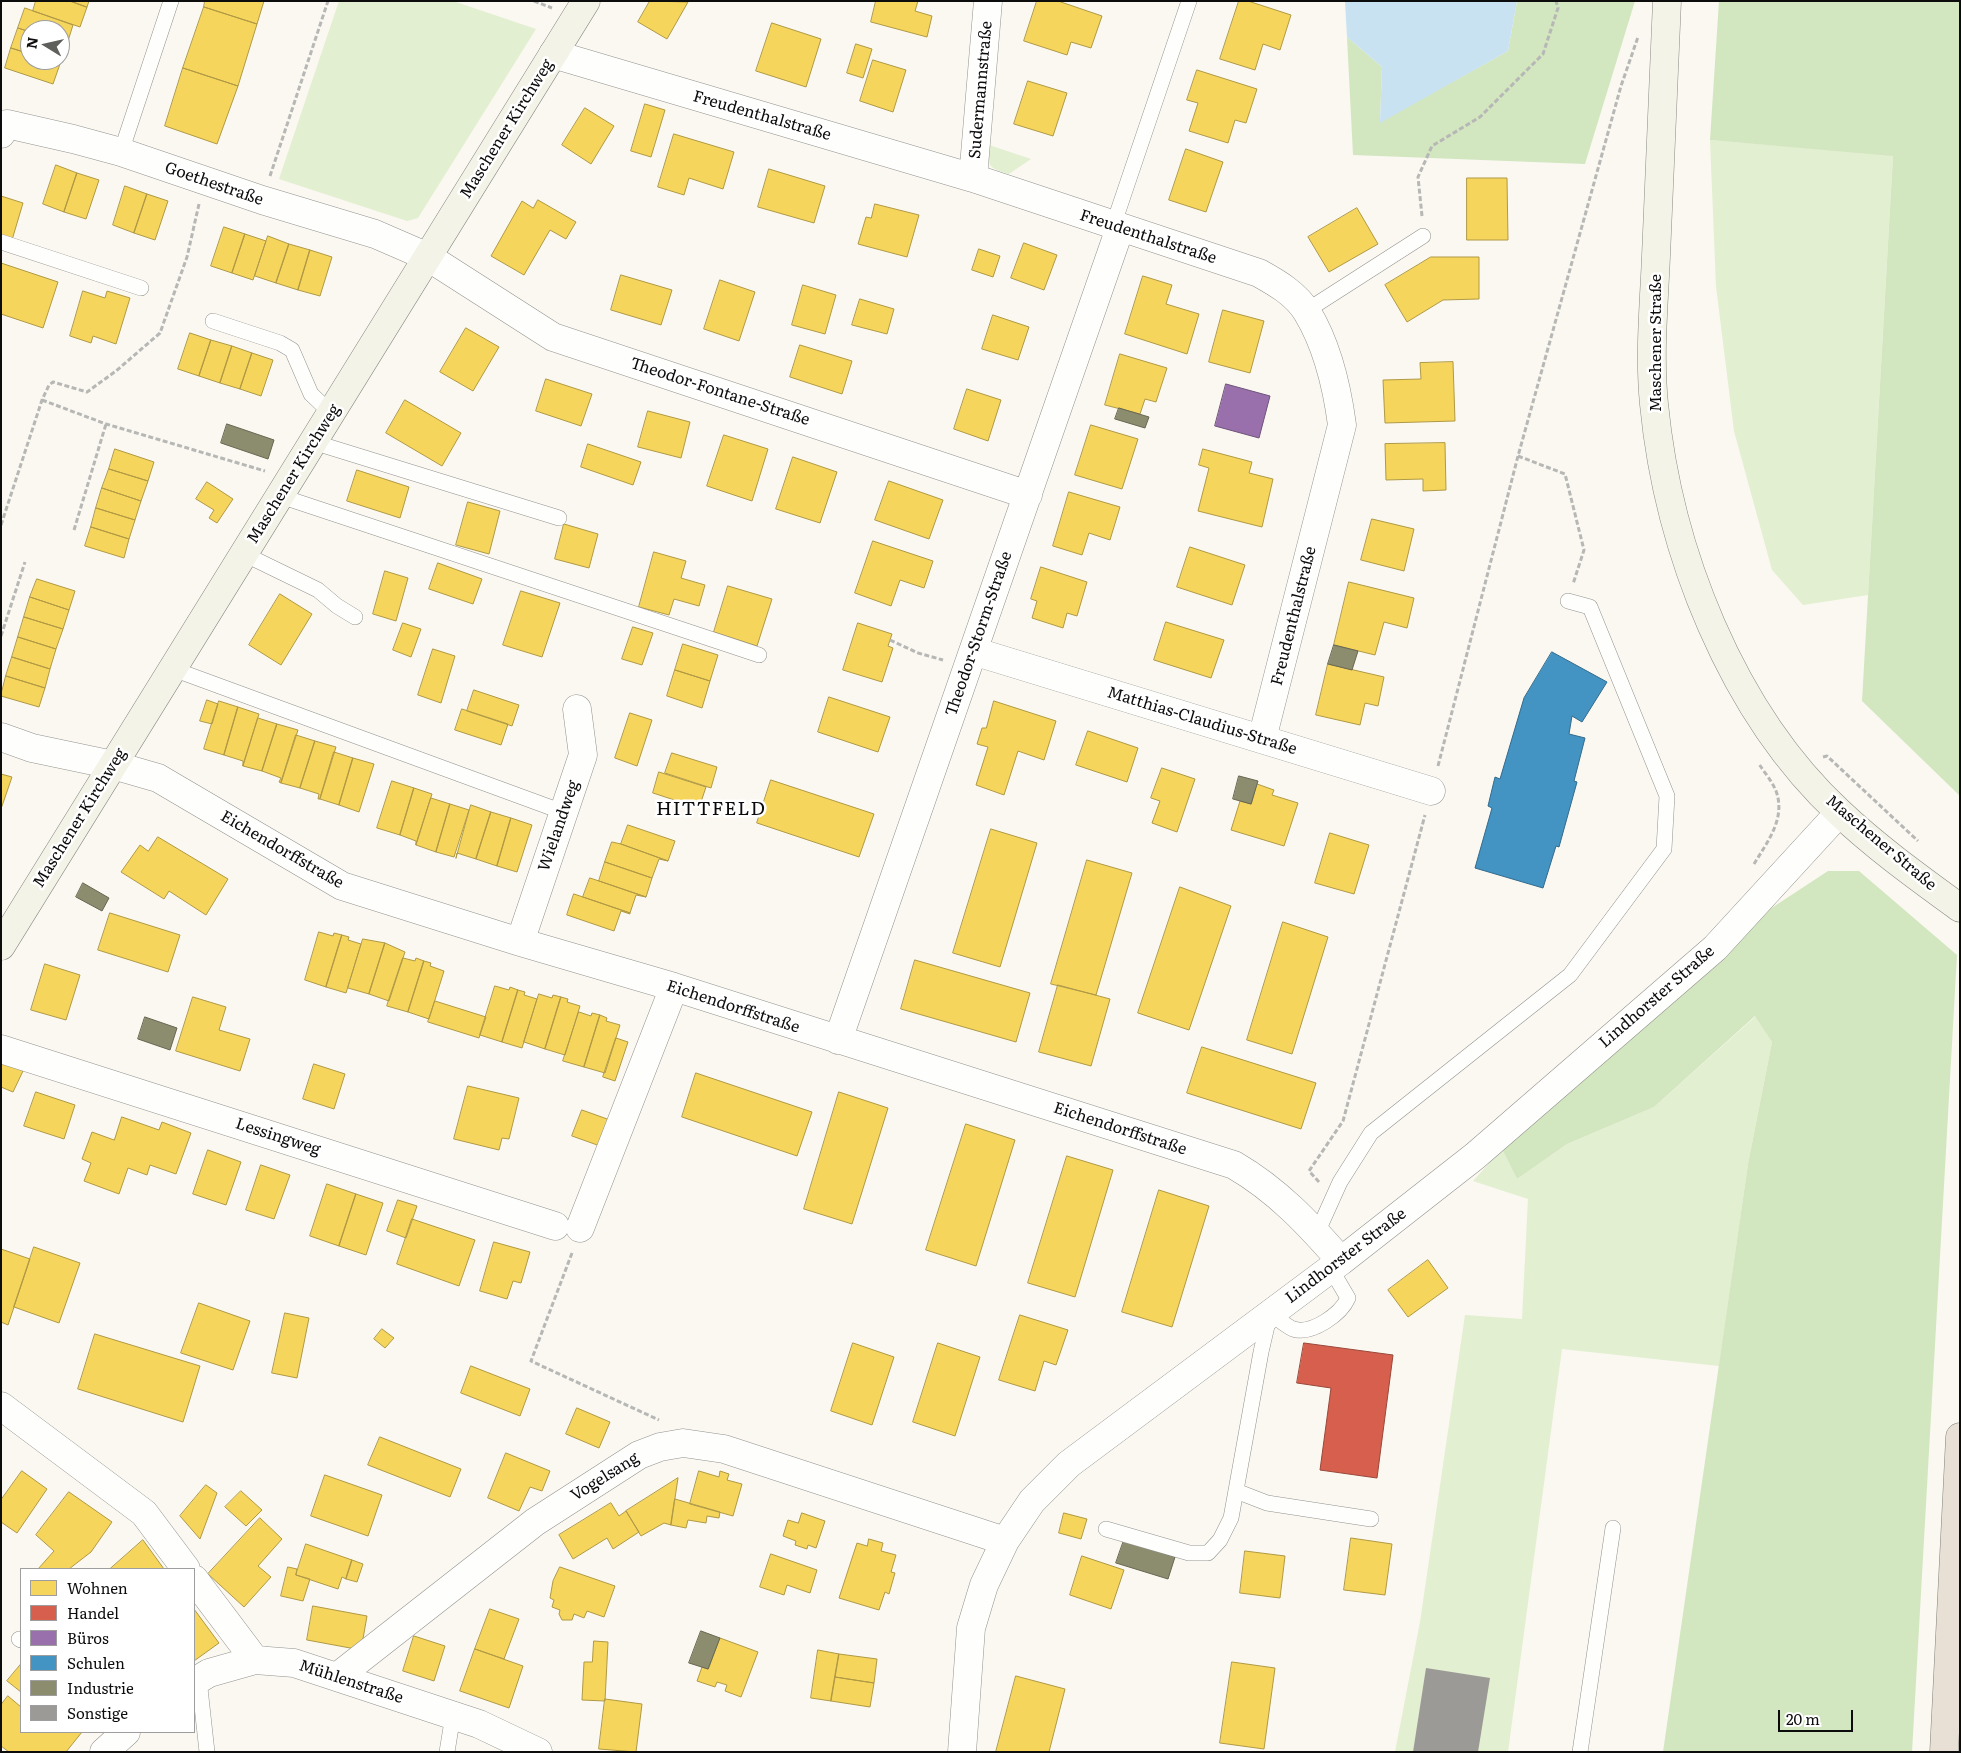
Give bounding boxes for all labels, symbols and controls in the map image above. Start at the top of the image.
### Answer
north arrow [20,20,70,70]
street label: Sudermannstraße [965,20,997,160]
text: N [20,35,42,50]
street label: Maschener Kirchweg [456,56,558,202]
street label: Freudenthalstraße [691,87,833,145]
street label: Goethestraße [162,158,266,210]
street label: Freudenthalstraße [1077,206,1219,268]
street label: Maschener Straße [1646,274,1666,412]
street label: Theodor-Fontane-Straße [628,354,812,430]
street label: Maschener Kirchweg [243,401,345,547]
street label: Freudenthalstraße [1267,544,1321,688]
street label: Theodor-Storm-Straße [942,549,1016,719]
street label: Matthias-Claudius-Straße [1105,683,1299,759]
street label: Maschener Kirchweg [29,745,131,891]
street label: Wielandweg [534,778,584,874]
street label: Maschener Straße [1822,791,1940,895]
district label: HITTFELD [655,798,767,820]
street label: Eichendorffstraße [217,807,347,893]
street label: Lindhorster Straße [1595,942,1719,1052]
street label: Eichendorffstraße [664,976,802,1038]
street label: Eichendorffstraße [1051,1098,1189,1160]
street label: Lessingweg [233,1114,323,1160]
street label: Lindhorster Straße [1282,1204,1410,1308]
street label: Vogelsang [567,1448,643,1506]
legend [20,1568,195,1733]
text: Wohnen [67,1576,128,1599]
text: Handel [67,1601,119,1624]
text: Büros [67,1626,109,1649]
text: Schulen [67,1651,125,1674]
street label: Mühlenstraße [296,1656,406,1708]
text: Industrie [67,1676,134,1699]
scale bar [1781,1700,1856,1732]
text: Sonstige [67,1701,128,1724]
text: 20 m [1786,1707,1820,1730]

